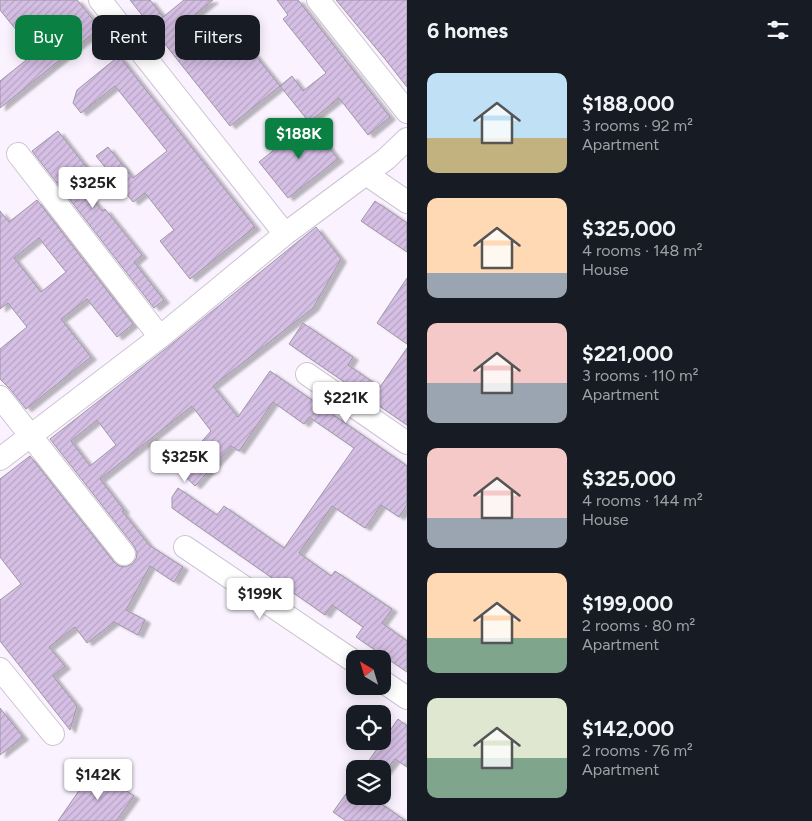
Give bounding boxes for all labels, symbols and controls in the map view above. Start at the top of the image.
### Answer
chip: Buy [15,15,82,60]
chip: Rent [92,15,165,60]
chip: Filters [175,15,260,60]
icon: filters [764,16,792,44]
text: 6 homes [427,18,508,43]
text: $188,000 [582,91,674,116]
icon: home [467,93,527,153]
text: 3 rooms · 92 m² [582,116,693,135]
pin: $188K [264,118,334,160]
text: $188K [276,124,322,143]
text: Apartment [582,135,659,154]
pin: $325K [58,166,128,209]
text: $325K [70,173,116,192]
text: $325,000 [582,216,676,241]
icon: home [467,218,527,278]
text: 4 rooms · 148 m² [582,241,703,260]
text: House [582,260,628,279]
text: $221,000 [582,341,673,366]
icon: home [467,343,527,403]
text: 3 rooms · 110 m² [582,366,698,385]
pin: $221K [311,382,381,424]
text: Apartment [582,385,659,404]
text: $221K [324,388,368,407]
pin: $325K [150,440,220,483]
text: $325K [162,447,208,466]
text: $325,000 [582,466,676,491]
icon: home [467,468,527,528]
text: 4 rooms · 144 m² [582,491,703,510]
text: House [582,510,628,529]
pin: $199K [225,578,295,620]
text: $199K [238,584,282,603]
text: $199,000 [582,591,673,616]
icon: home [467,593,527,653]
text: 2 rooms · 80 m² [582,616,695,635]
text: Apartment [582,635,659,654]
north arrow [346,650,391,695]
map controls [346,650,391,805]
button: locate [346,705,391,750]
text: $142,000 [582,716,674,741]
icon: home [467,718,527,778]
text: 2 rooms · 76 m² [582,741,693,760]
pin: $142K [63,758,133,801]
button: layers [346,760,391,805]
text: Apartment [582,760,659,779]
text: $142K [75,765,121,784]

